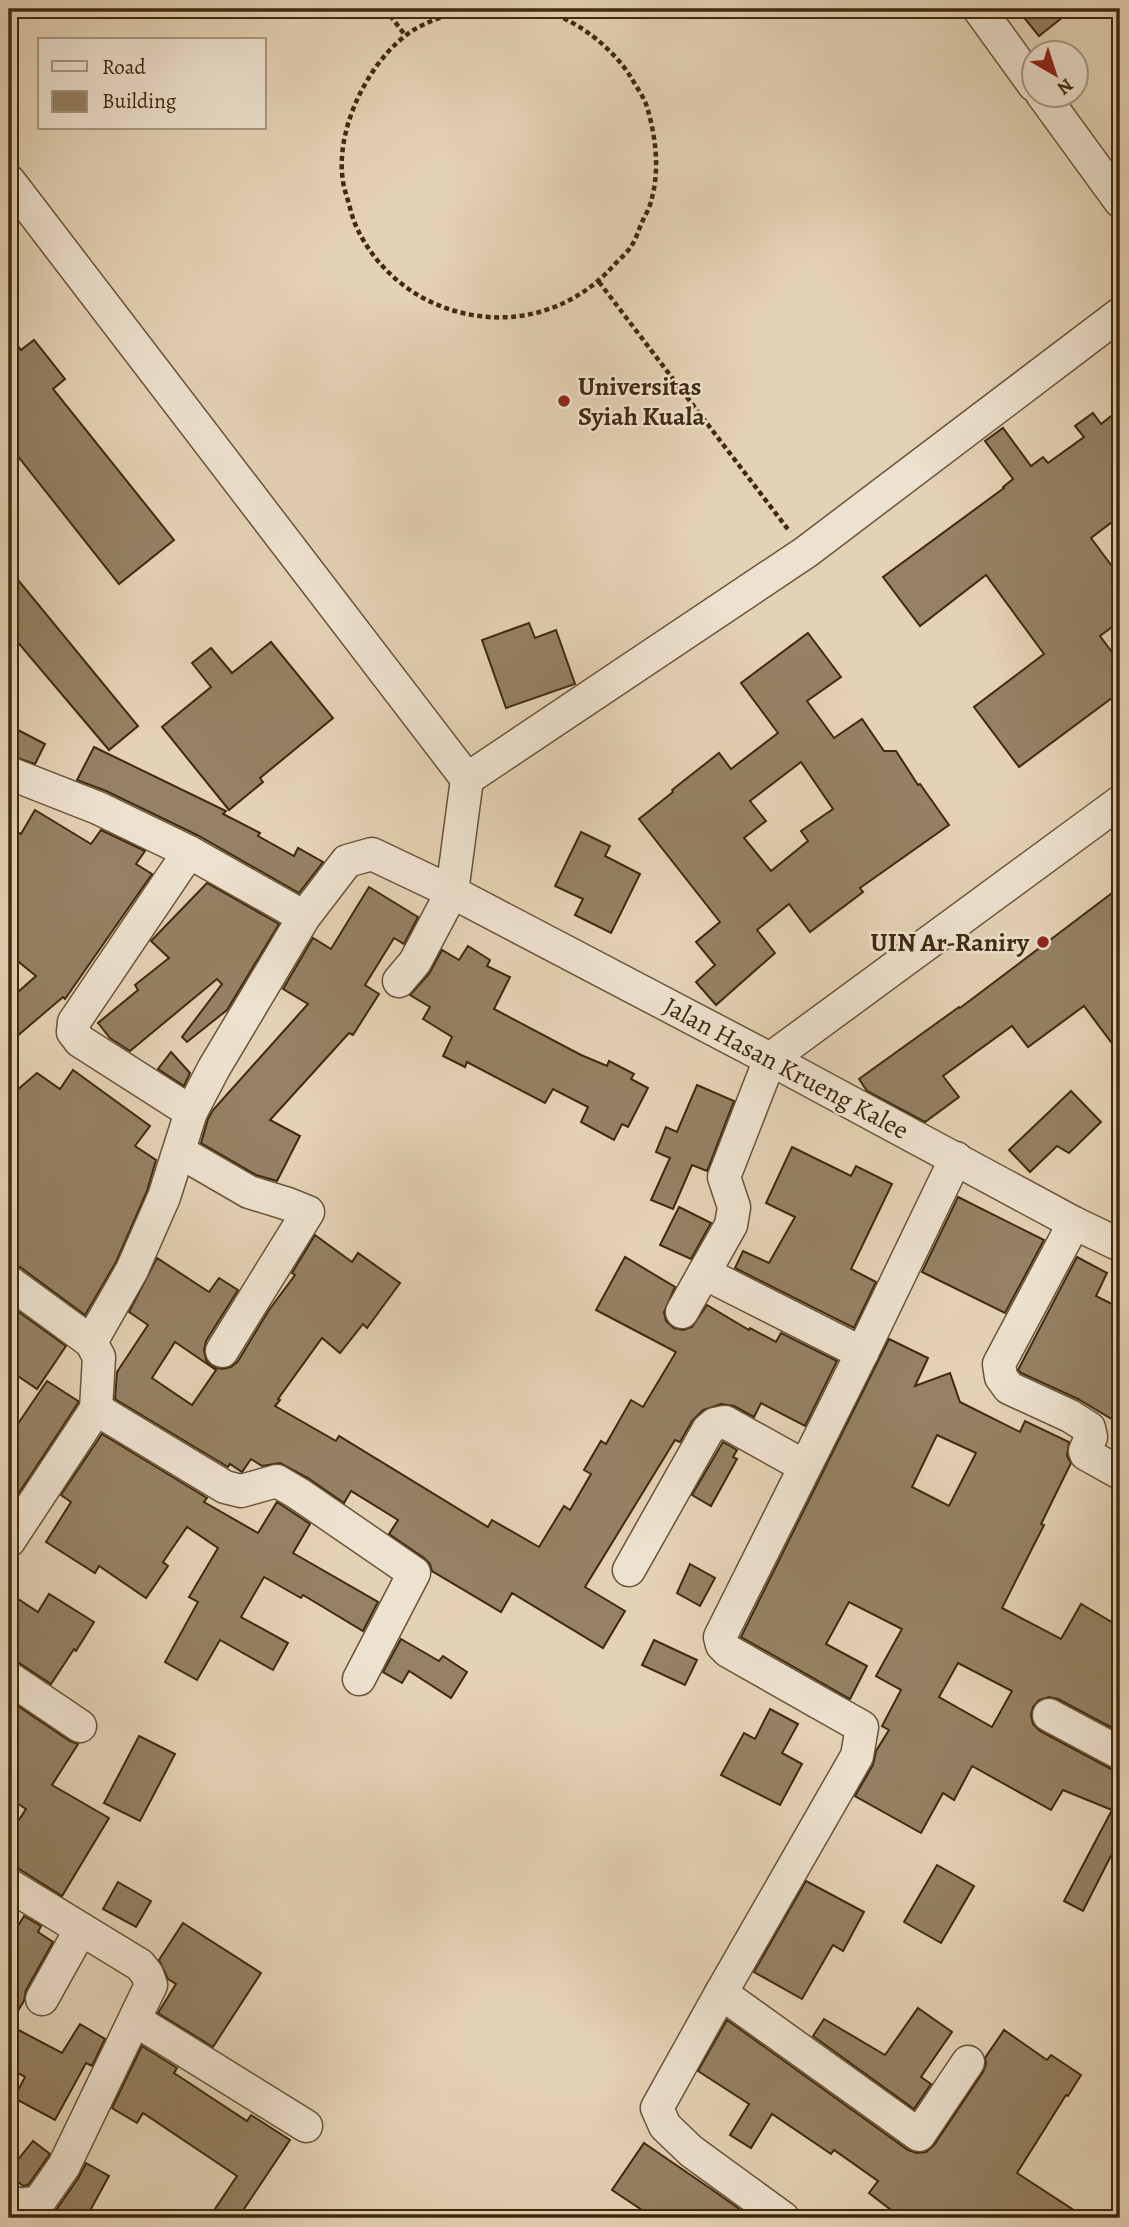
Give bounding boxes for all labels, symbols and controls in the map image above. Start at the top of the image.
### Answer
legend [38,38,266,130]
north arrow [1020,38,1090,108]
text: Road [102,53,146,81]
text: N [1051,72,1079,101]
text: Building [102,87,177,115]
place label: Universitas Syiah Kuala [578,369,705,434]
marker: Universitas Syiah Kuala [556,393,572,409]
place label: UIN Ar-Raniry [870,925,1030,960]
marker: UIN Ar-Raniry [1035,934,1051,950]
street label: Jalan Hasan Krueng Kalee [657,988,915,1148]

